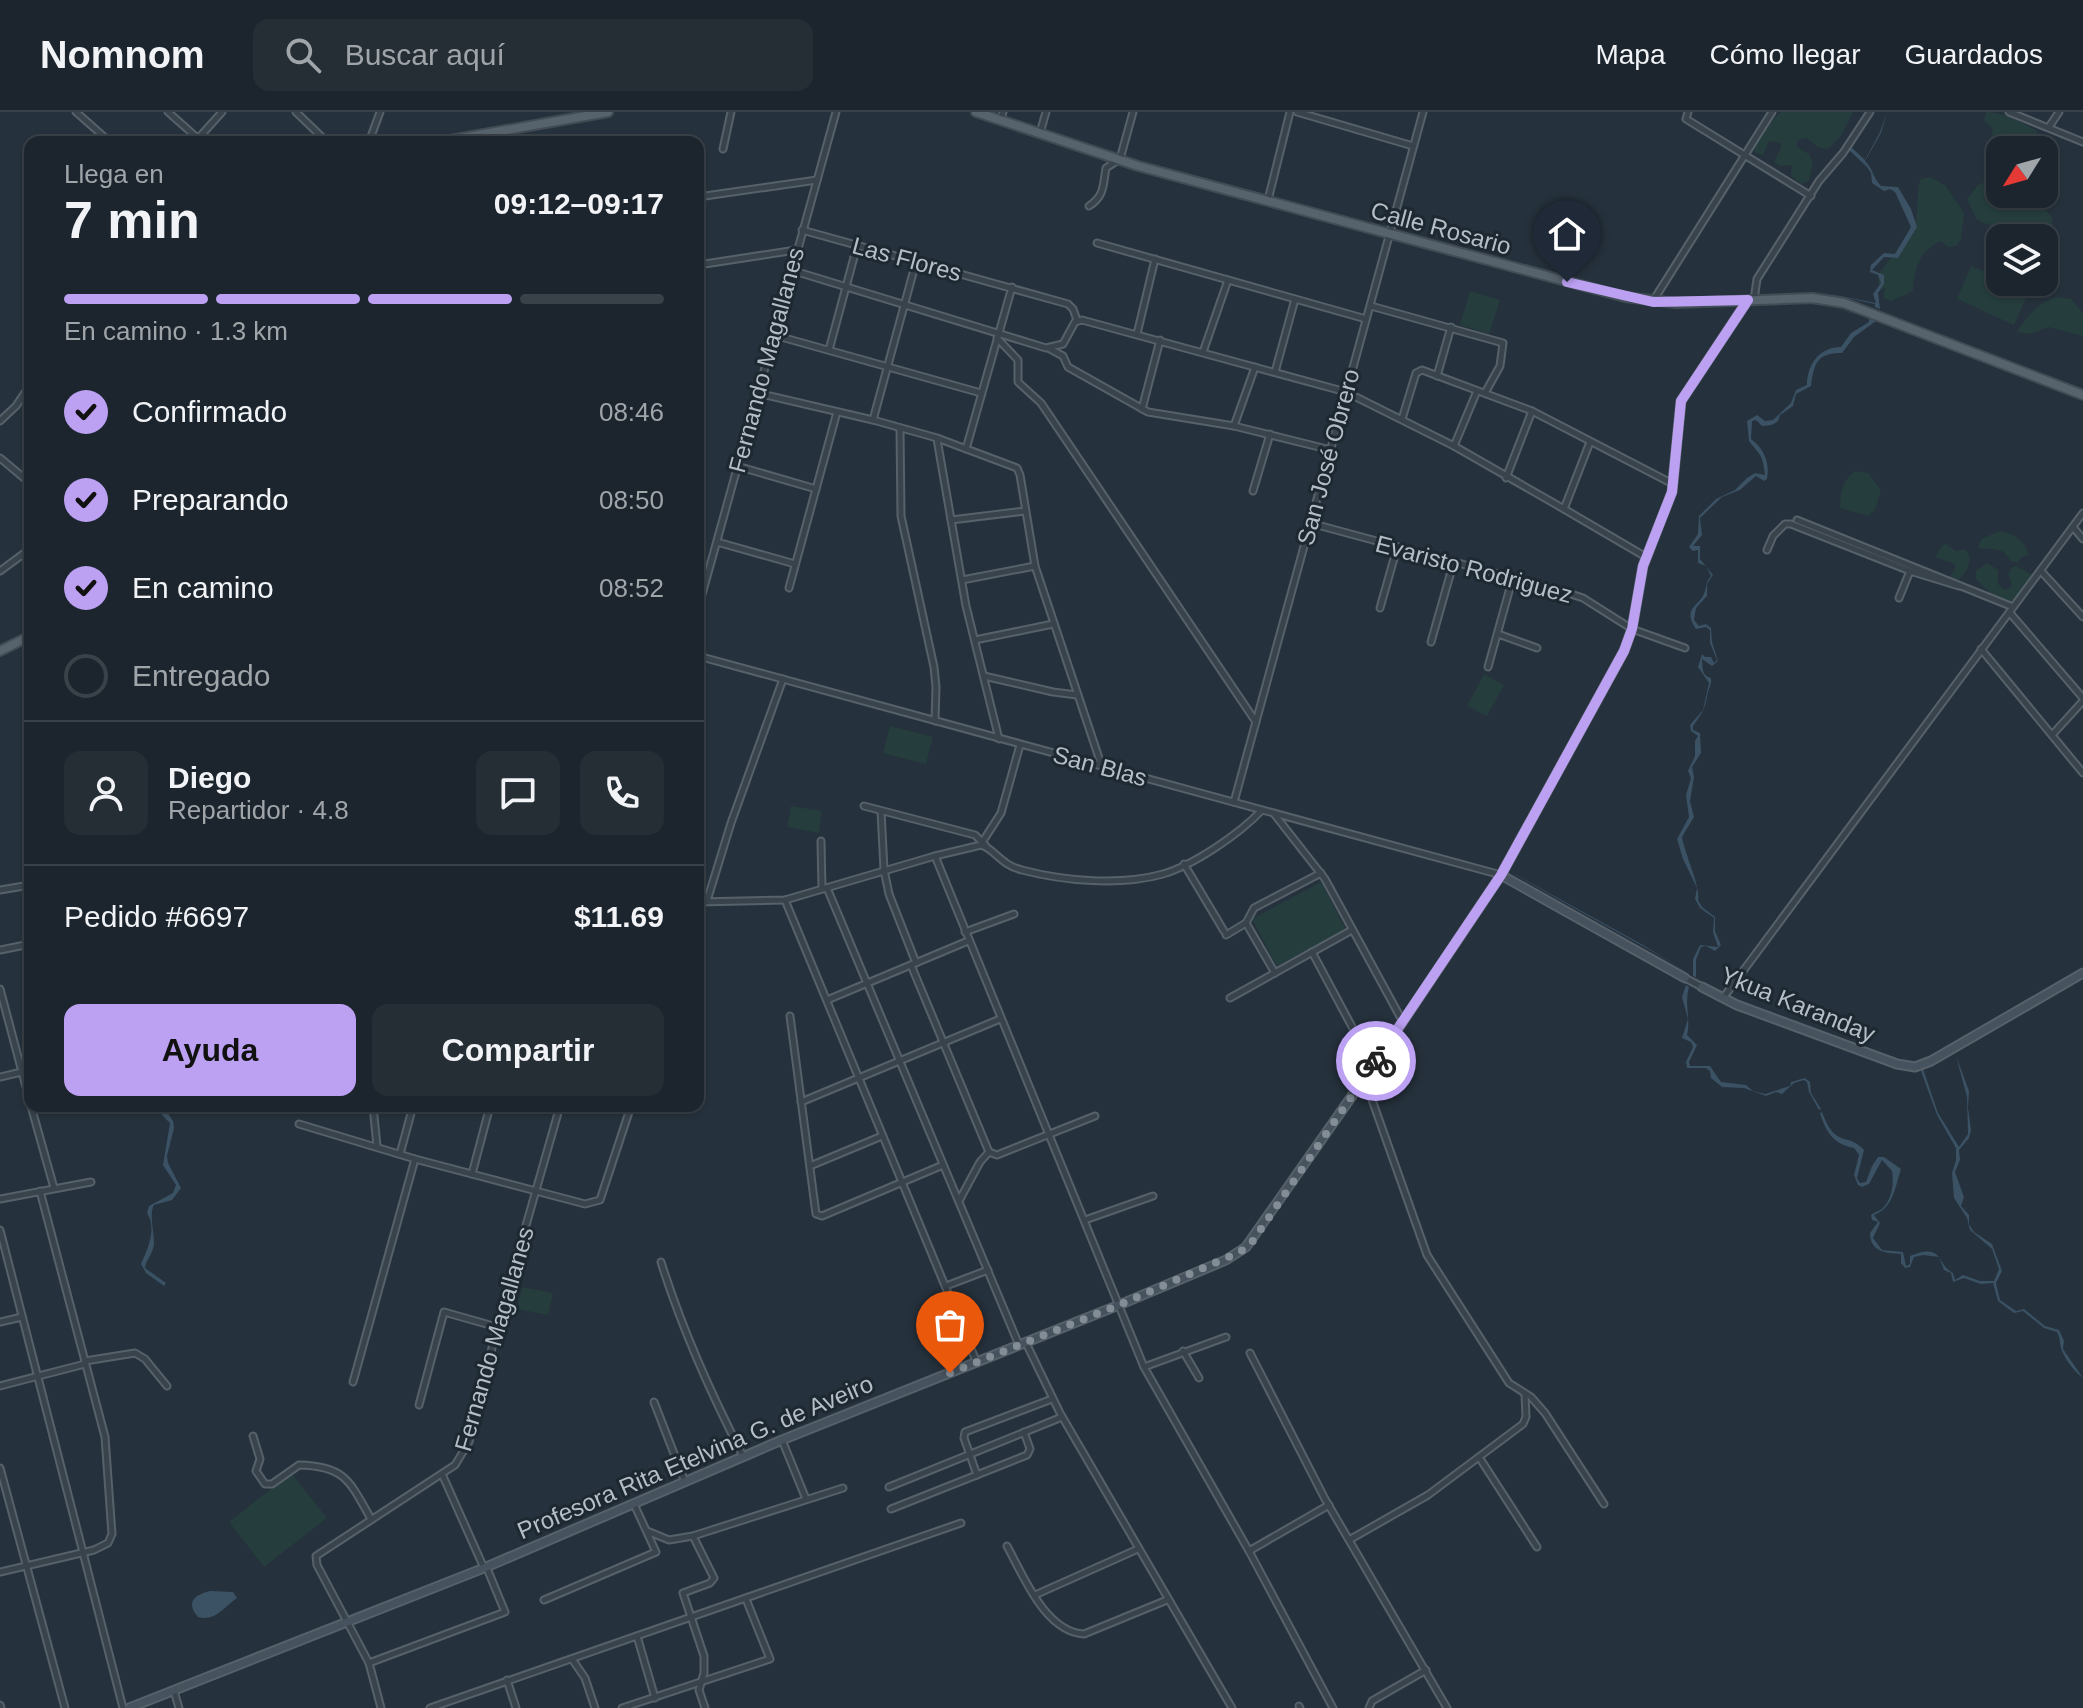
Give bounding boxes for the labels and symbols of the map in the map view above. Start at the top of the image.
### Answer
north arrow [1986,136,2058,208]
street label: Calle Rosario [1368,196,1514,260]
pin [1533,200,1601,282]
street label: Las Flores [849,231,965,287]
street label: Fernando Magallanes [723,244,809,476]
street label: San José Obrero [1291,366,1365,548]
street label: Evaristo Rodriguez [1373,530,1575,608]
street label: San Blas [1050,741,1150,791]
street label: Ykua Karanday [1717,961,1879,1047]
courier [1336,1021,1416,1101]
street label: Fernando Magallanes [449,1224,539,1454]
pin [916,1291,984,1373]
street label: Profesora Rita Etelvina G. de Aveiro [513,1370,877,1544]

